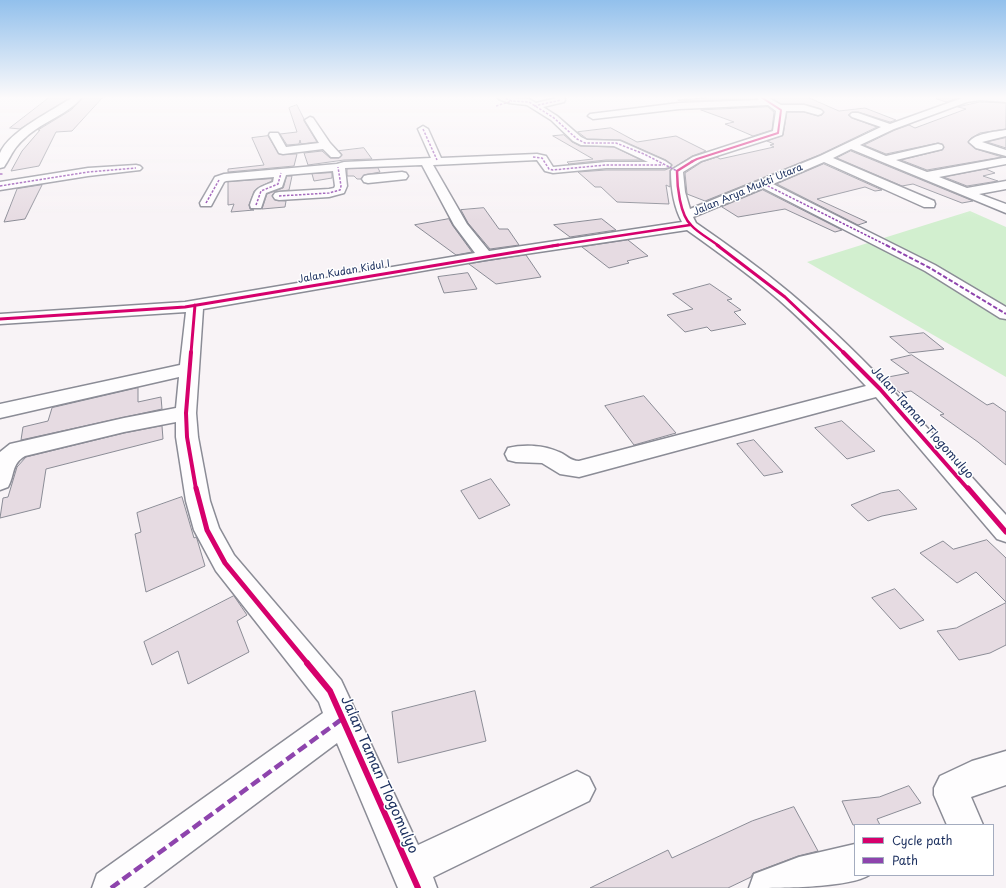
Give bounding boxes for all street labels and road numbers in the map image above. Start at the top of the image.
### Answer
street label: Jalan Arya Mukti Utara [691,161,805,219]
street label: Jalan Kudan Kidul I [297,258,391,286]
street label: Jalan Taman Tlogomulyo [868,364,976,482]
street label: Jalan Taman Tlogomulyo [337,694,421,856]

